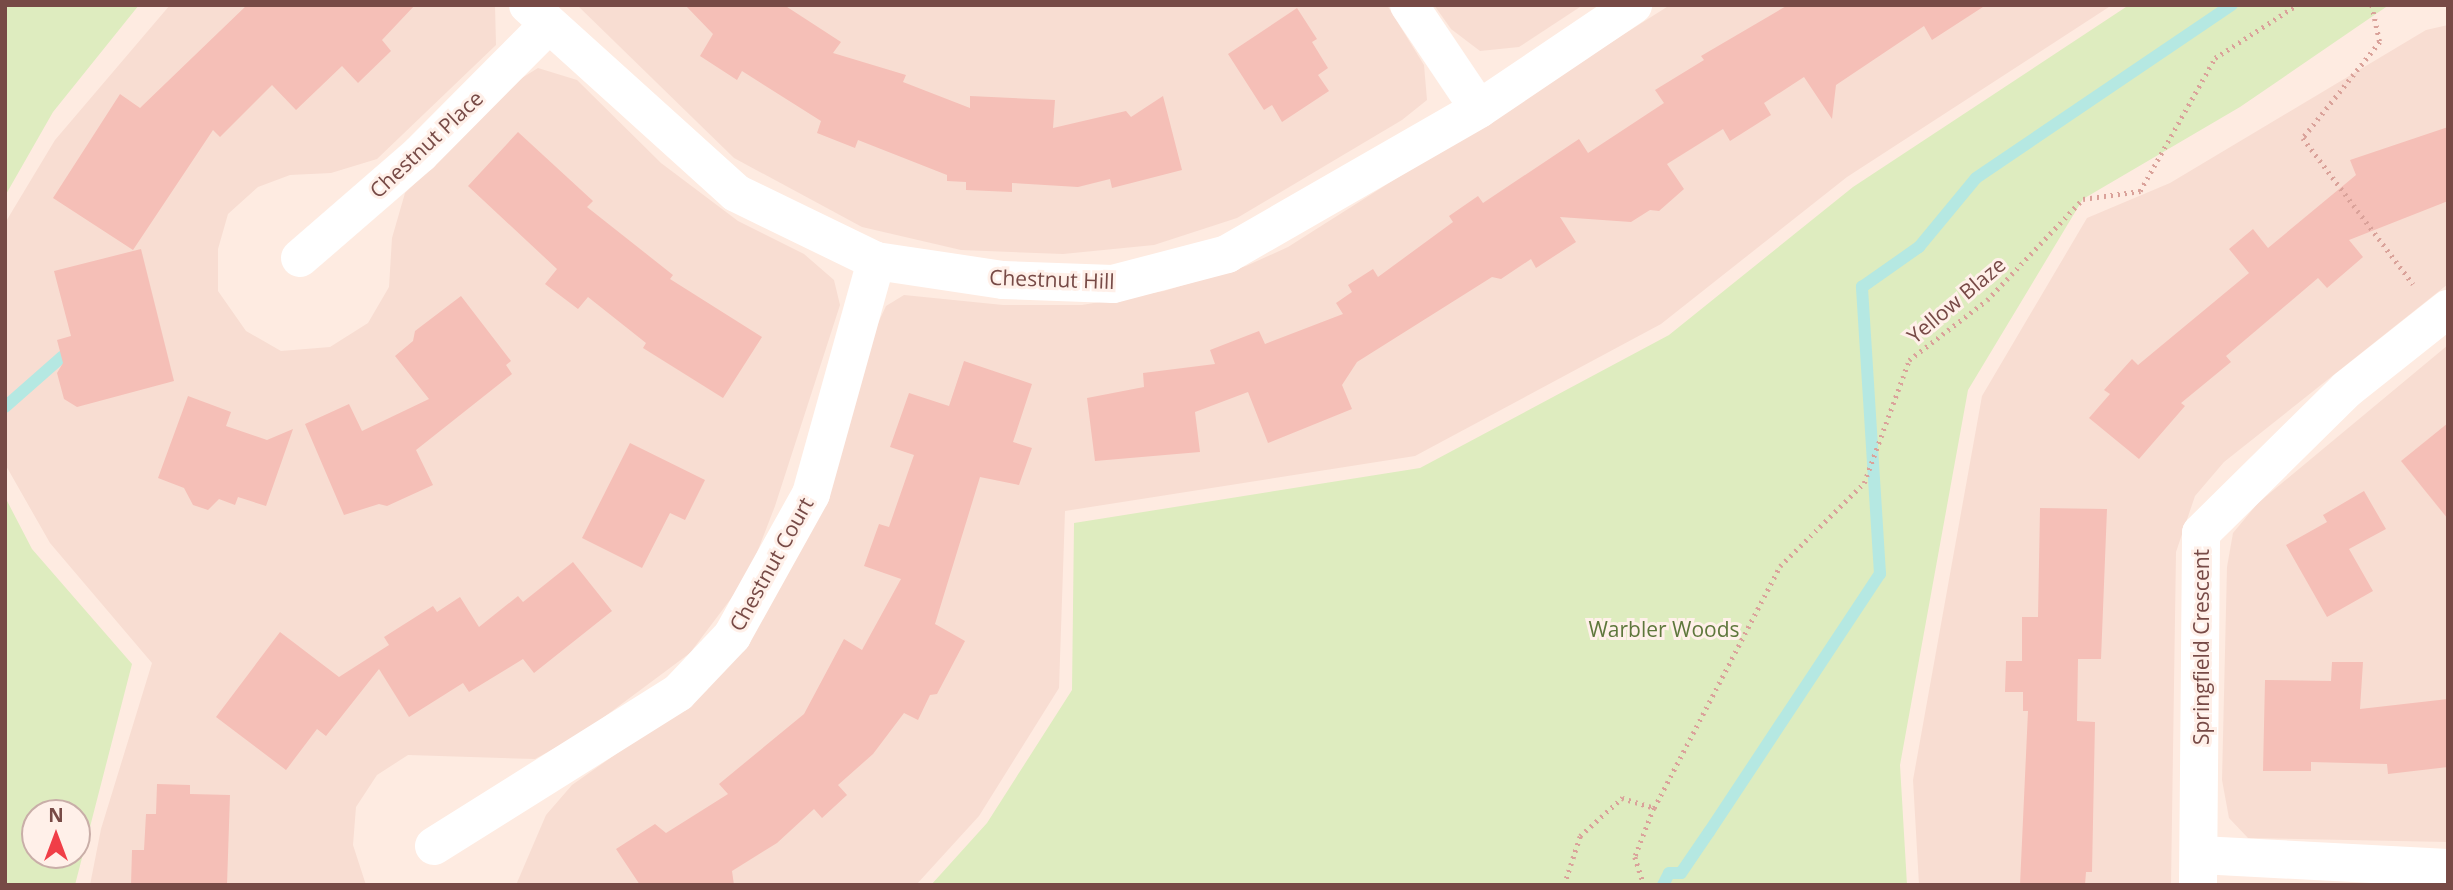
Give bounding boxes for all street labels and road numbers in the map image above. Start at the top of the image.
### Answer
street label: Chestnut Place [364,85,488,203]
street label: Yellow Blaze [1902,252,2010,348]
street label: Chestnut Hill [989,264,1115,294]
street label: Chestnut Court [724,493,818,635]
street label: Springfield Crescent [2188,549,2214,745]

